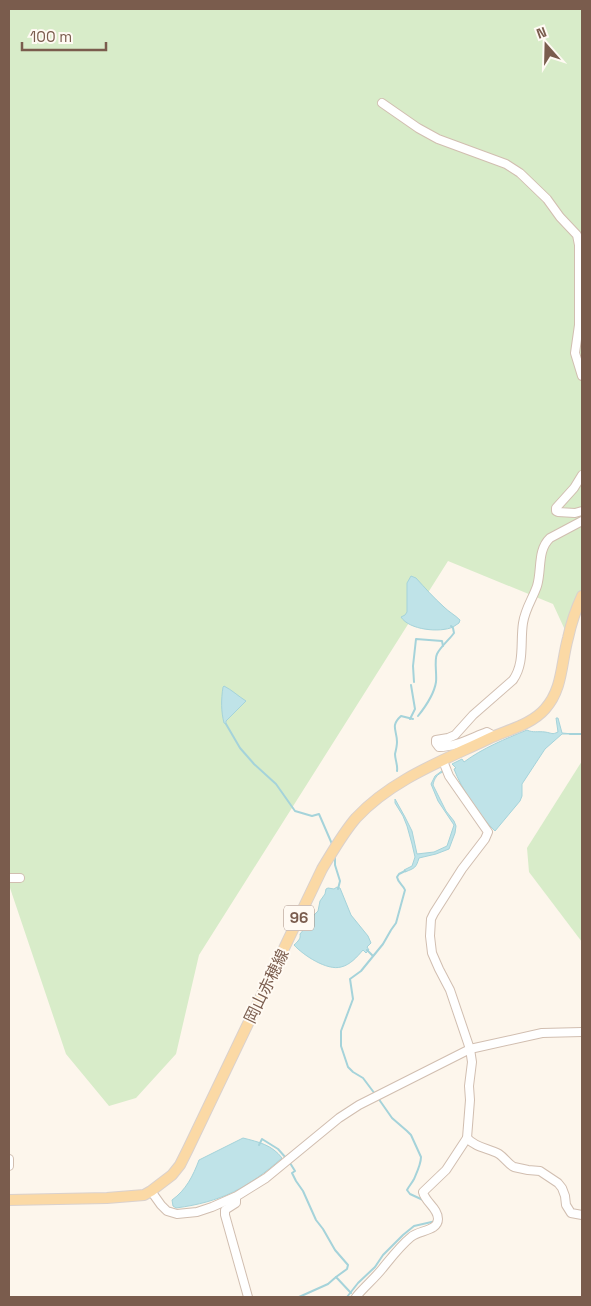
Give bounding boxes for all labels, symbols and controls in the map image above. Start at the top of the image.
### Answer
scale bar [22,20,106,52]
north arrow [521,20,571,70]
text: N [534,23,549,43]
text: 100 m [30,27,72,46]
road number: 96 [284,906,314,930]
street label: 岡山赤穂線 [239,946,293,1027]

